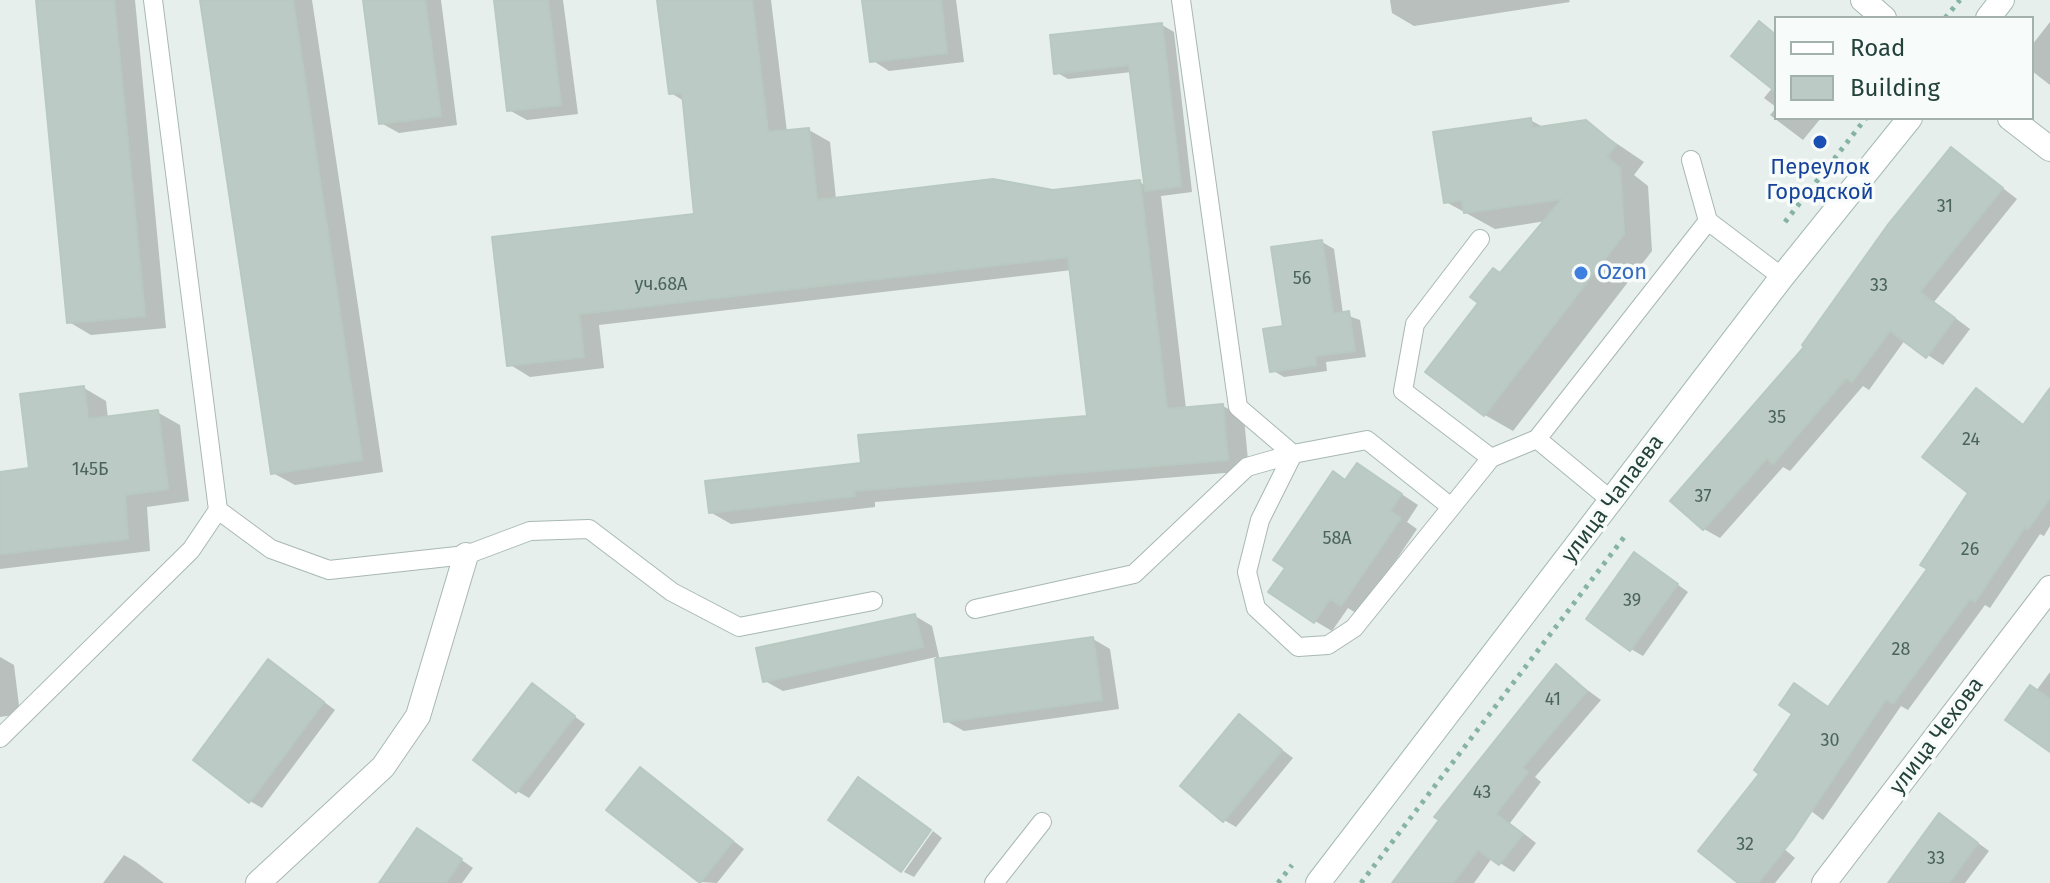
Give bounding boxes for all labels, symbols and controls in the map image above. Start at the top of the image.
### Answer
legend [1774,16,2034,120]
text: Road [1850,34,1905,62]
text: Building [1850,74,1940,102]
marker: Переулок Городской [1811,133,1829,151]
place label: Переулок Городской [1766,155,1874,206]
house number: 31 [1937,196,1953,218]
place label: Ozon [1597,260,1647,286]
marker: Ozon [1572,264,1590,282]
house number: 56 [1293,268,1311,290]
house number: уч.68А [635,274,687,296]
house number: 33 [1870,275,1888,297]
house number: 35 [1768,407,1786,429]
house number: 24 [1962,429,1980,451]
street label: улица Чапаева [1556,430,1670,568]
house number: 145Б [72,459,108,481]
house number: 37 [1695,486,1711,508]
house number: 58А [1322,528,1352,550]
house number: 26 [1961,539,1979,561]
house number: 39 [1623,590,1641,612]
house number: 28 [1892,639,1910,661]
street label: улица Чехова [1884,672,1990,800]
house number: 41 [1545,689,1561,711]
house number: 30 [1820,730,1840,752]
house number: 43 [1473,782,1491,804]
house number: 32 [1736,834,1754,856]
house number: 33 [1927,848,1945,870]

